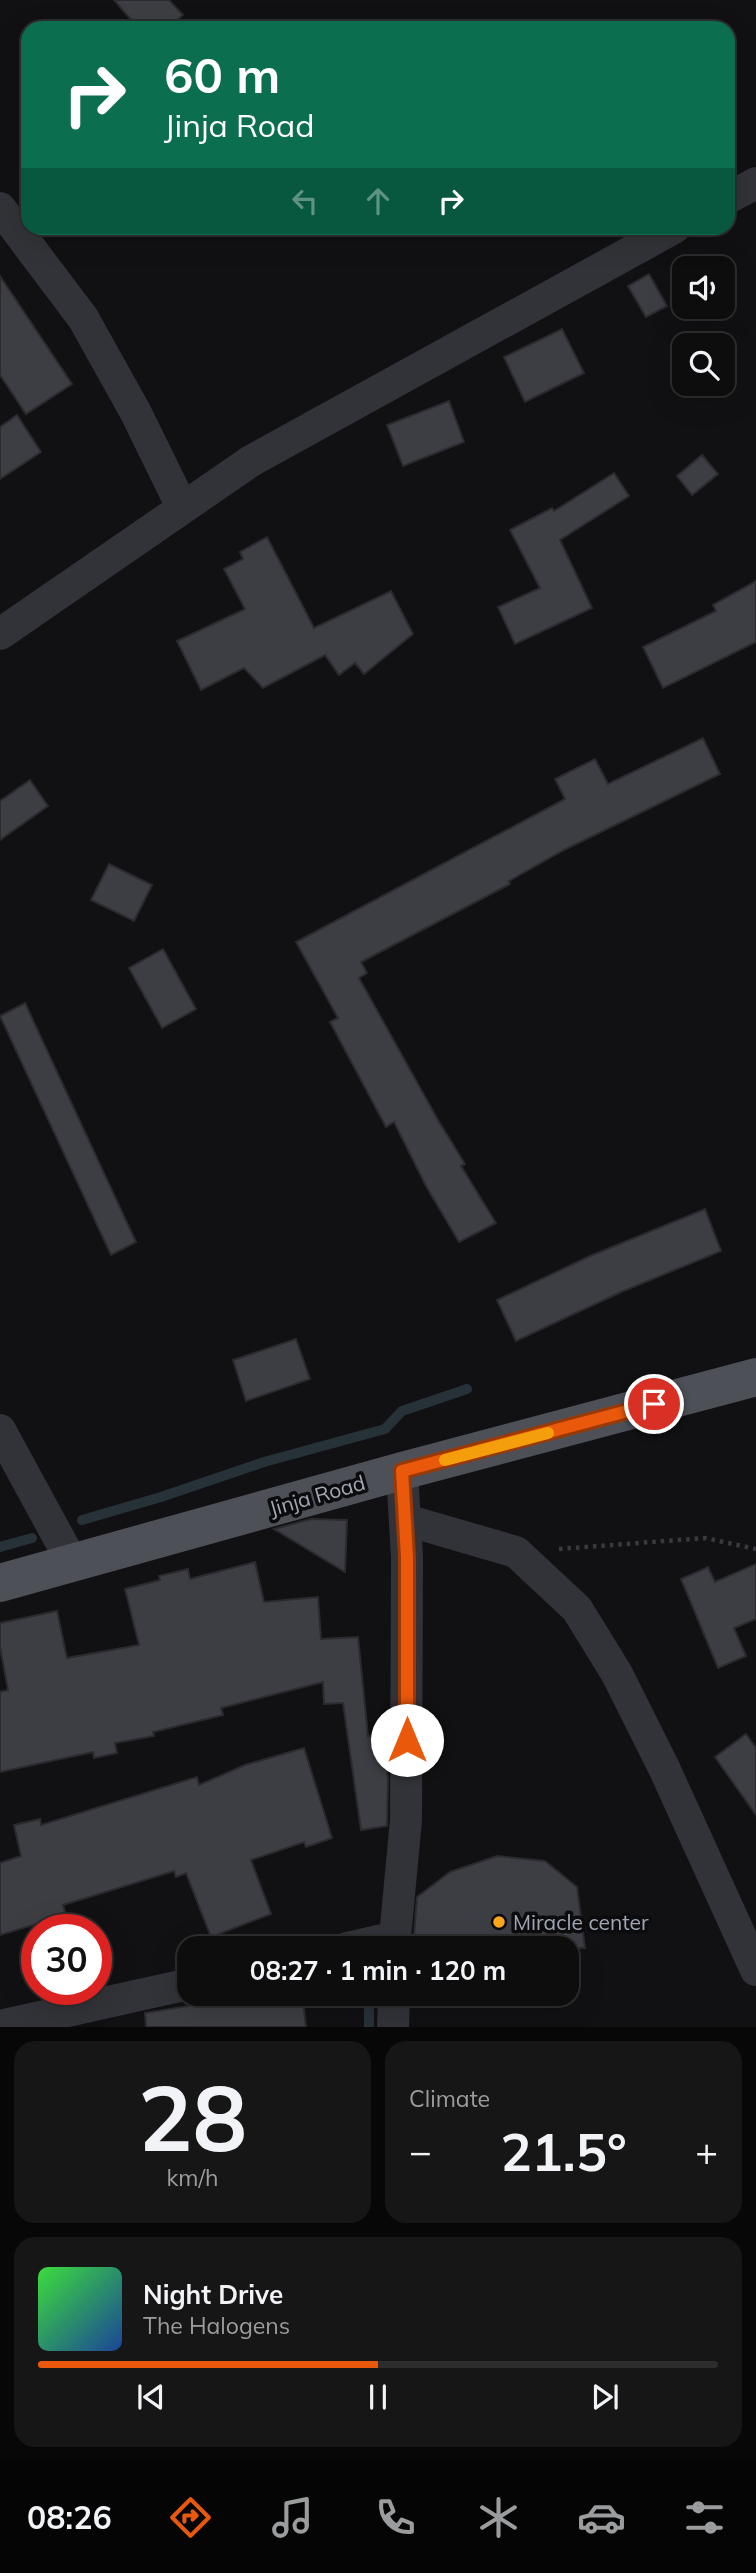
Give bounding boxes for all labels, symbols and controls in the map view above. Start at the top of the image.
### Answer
text: 60 m [164,44,280,105]
icon: right [49,49,140,140]
text: Jinja Road [164,105,315,145]
icon: left [286,182,324,220]
icon: ahead [359,182,397,220]
icon: right [432,182,470,220]
map controls [672,256,735,396]
button: sound [672,256,735,319]
button: search [672,333,735,396]
pin [624,1374,684,1434]
icon: arrive [635,1385,673,1423]
street label: Jinja Road [266,1469,368,1521]
position arrow [370,1703,444,1777]
place label: Miracle center [513,1909,649,1935]
speed limit sign: 30 [21,1914,112,2005]
marker: Miracle center [491,1914,507,1930]
text: 08:27 · 1 min · 120 m [250,1954,506,1987]
text: 28 [138,2060,247,2174]
text: Climate [409,2084,490,2113]
text: 21.5° [500,2119,627,2184]
text: − [409,2127,432,2175]
text: + [695,2127,718,2175]
text: km/h [166,2163,219,2192]
text: Night Drive [143,2278,283,2311]
text: The Halogens [143,2311,290,2340]
icon: previous [132,2378,170,2416]
icon: pause [359,2378,397,2416]
icon: next [586,2378,624,2416]
icon: directions [166,2493,215,2542]
icon: music [268,2493,317,2542]
icon: phone [371,2493,420,2542]
icon: climate [474,2493,523,2542]
icon: car [577,2493,626,2542]
icon: filters [680,2493,729,2542]
text: 08:26 [27,2497,112,2537]

